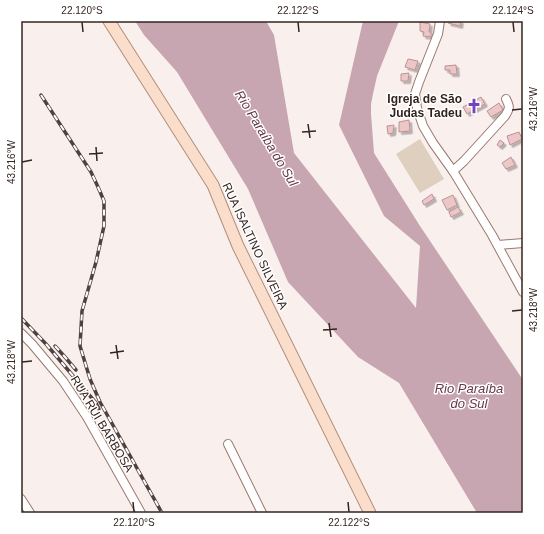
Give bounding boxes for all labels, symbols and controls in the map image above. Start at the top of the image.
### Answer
text: 22.120°S [61,5,103,16]
text: 22.122°S [277,5,319,16]
text: 22.124°S [492,5,534,16]
text: 43.216°W [528,86,539,131]
water label: Rio Paraíba do Sul [232,88,302,190]
place label: Igreja de São Judas Tadeu [387,92,462,120]
church icon: Igreja de São Judas Tadeu [465,97,483,115]
text: 43.216°W [6,139,17,184]
street label: RUA ISALTINO SILVEIRA [219,180,291,312]
text: 43.218°W [528,287,539,332]
text: 43.218°W [6,339,17,384]
street label: RUA RUI BARBOSA [68,373,136,475]
water label: Rio Paraíba do Sul [435,381,503,411]
text: 22.120°S [113,517,155,528]
text: 22.122°S [328,517,370,528]

